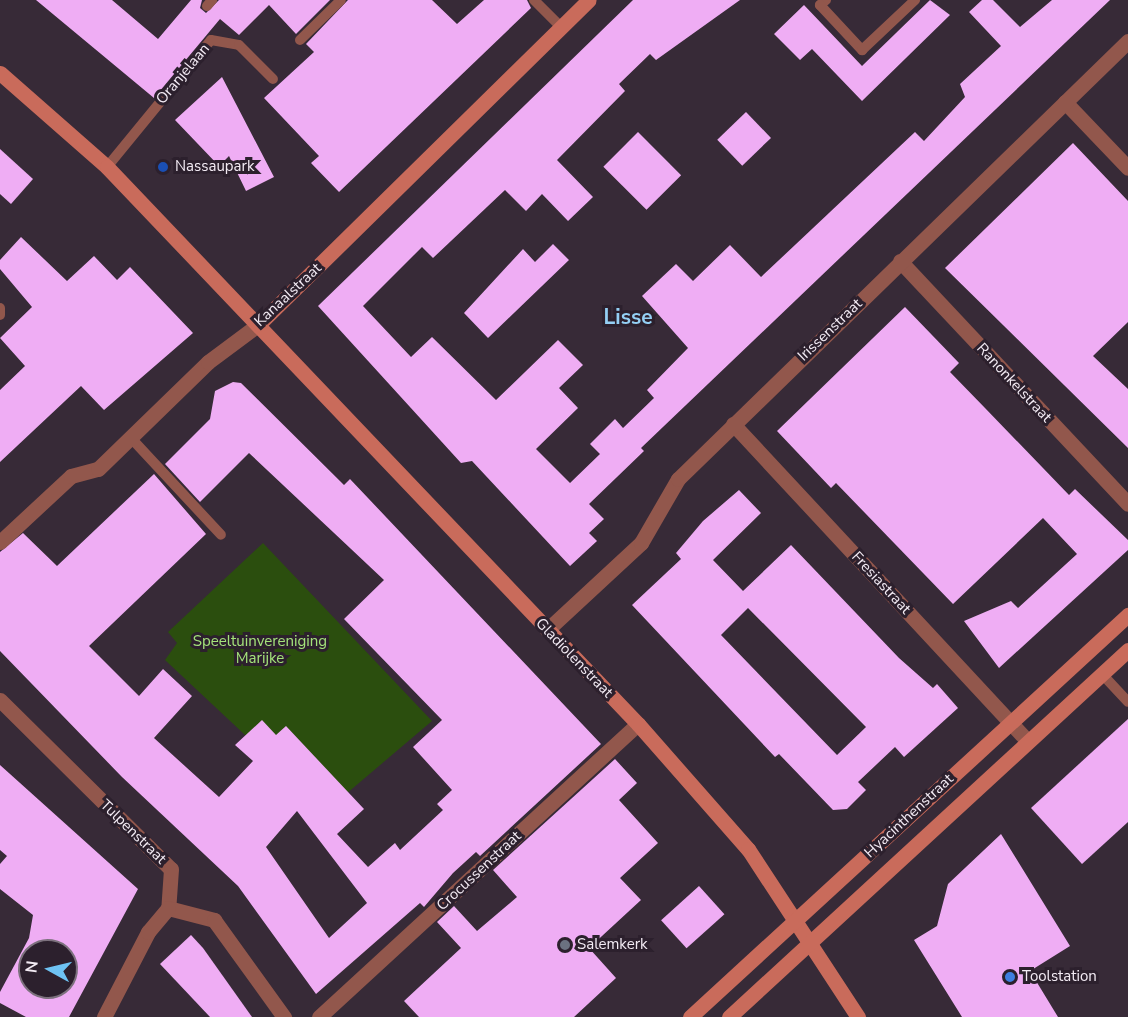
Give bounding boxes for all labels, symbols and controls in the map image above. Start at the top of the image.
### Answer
street label: Oranjelaan [152,40,214,108]
place label: Nassaupark [175,158,254,176]
marker: Nassaupark [156,160,170,174]
street label: Kanaalstraat [251,259,325,331]
street label: Irissenstraat [794,295,866,365]
district label: Lisse [603,304,653,330]
street label: Ranonkelstraat [973,340,1055,426]
street label: Fresiastraat [848,548,914,618]
street label: Gladiolenstraat [532,615,616,701]
park label: Speeltuinvereniging Marijke [193,632,327,667]
street label: Hyacinthenstraat [861,770,957,862]
street label: Tulpenstraat [96,796,170,868]
street label: Crocussenstraat [433,827,525,915]
place label: Salemkerk [577,936,648,954]
marker: Salemkerk [558,938,572,952]
north arrow [18,939,78,999]
text: N [20,959,44,974]
place label: Toolstation [1022,968,1097,986]
marker: Toolstation [1003,970,1017,984]

